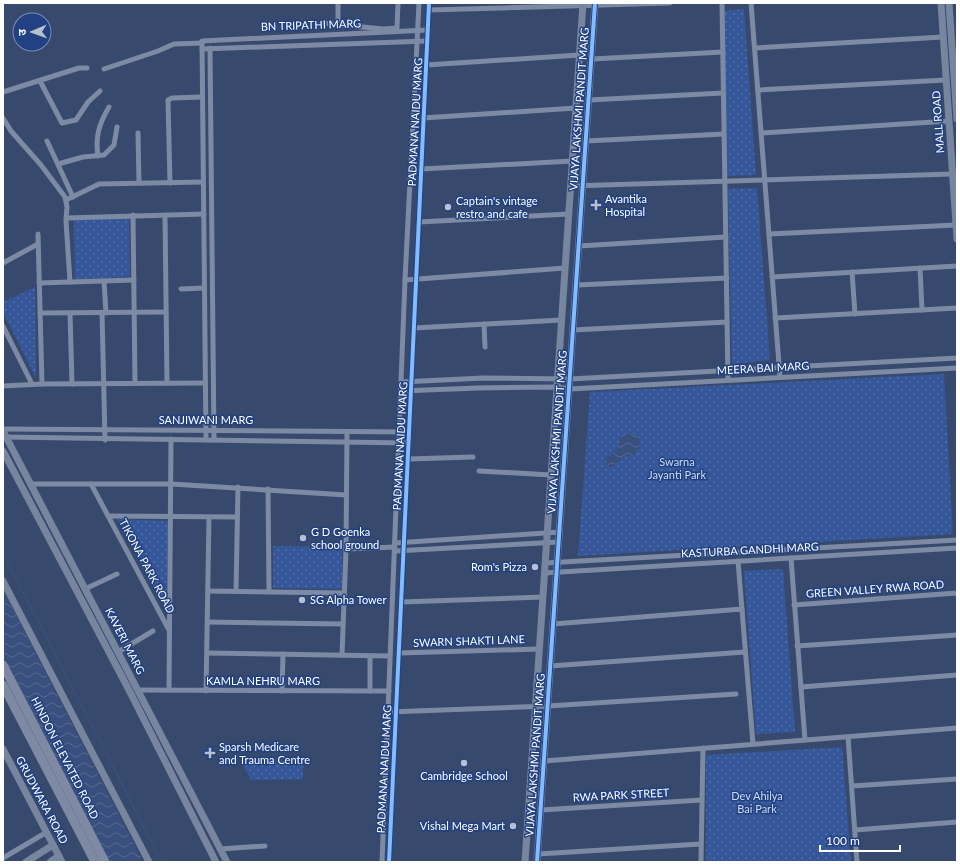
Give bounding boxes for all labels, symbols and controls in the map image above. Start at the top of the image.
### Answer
north arrow [12,12,52,52]
street label: BN TRIPATHI MARG [261,16,361,33]
street label: VIJAYA LAKSHMI PANDIT MARG [566,27,591,191]
text: उ [15,28,28,36]
street label: PADMANA NAIDU MARG [405,57,424,186]
street label: MALL ROAD [929,90,946,154]
place label: Avantika Hospital [605,192,647,218]
place label: Captain's vintage restro and cafe [456,194,538,220]
marker: Avantika Hospital [590,199,602,211]
marker: Captain's vintage restro and cafe [443,202,453,212]
street label: VIJAYA LAKSHMI PANDIT MARG [544,350,569,514]
street label: MEERA BAI MARG [716,359,810,376]
street label: PADMANA NAIDU MARG [390,381,409,510]
street label: SANJIWANI MARG [159,413,253,426]
park label: Swarna Jayanti Park [648,455,706,481]
street label: TIKONA PARK ROAD [117,516,178,615]
place label: G D Goenka school ground [311,525,379,551]
marker: G D Goenka school ground [298,533,308,543]
street label: KASTURBA GANDHI MARG [681,539,819,560]
place label: Rom's Pizza [471,560,527,573]
marker: Rom's Pizza [530,562,540,572]
street label: GREEN VALLEY RWA ROAD [805,577,944,600]
place label: SG Alpha Tower [310,593,386,606]
marker: SG Alpha Tower [297,595,307,605]
street label: KAVERI MARG [103,605,148,676]
street label: SWARN SHAKTI LANE [413,632,525,649]
street label: VIJAYA LAKSHMI PANDIT MARG [522,673,547,837]
street label: KAMLA NEHRU MARG [206,674,320,687]
street label: HINDON ELEVATED ROAD [29,694,102,821]
street label: PADMANA NAIDU MARG [374,704,393,833]
place label: Sparsh Medicare and Trauma Centre [219,740,310,766]
marker: Sparsh Medicare and Trauma Centre [204,747,216,759]
street label: GRUDWARA ROAD [14,754,71,846]
marker: Cambridge School [459,758,469,768]
place label: Cambridge School [420,769,508,782]
street label: RWA PARK STREET [572,785,670,804]
park label: Dev Ahilya Bai Park [731,789,783,815]
place label: Vishal Mega Mart [420,819,505,832]
marker: Vishal Mega Mart [508,821,518,831]
scale bar [820,827,900,853]
text: 100 m [826,833,860,848]

